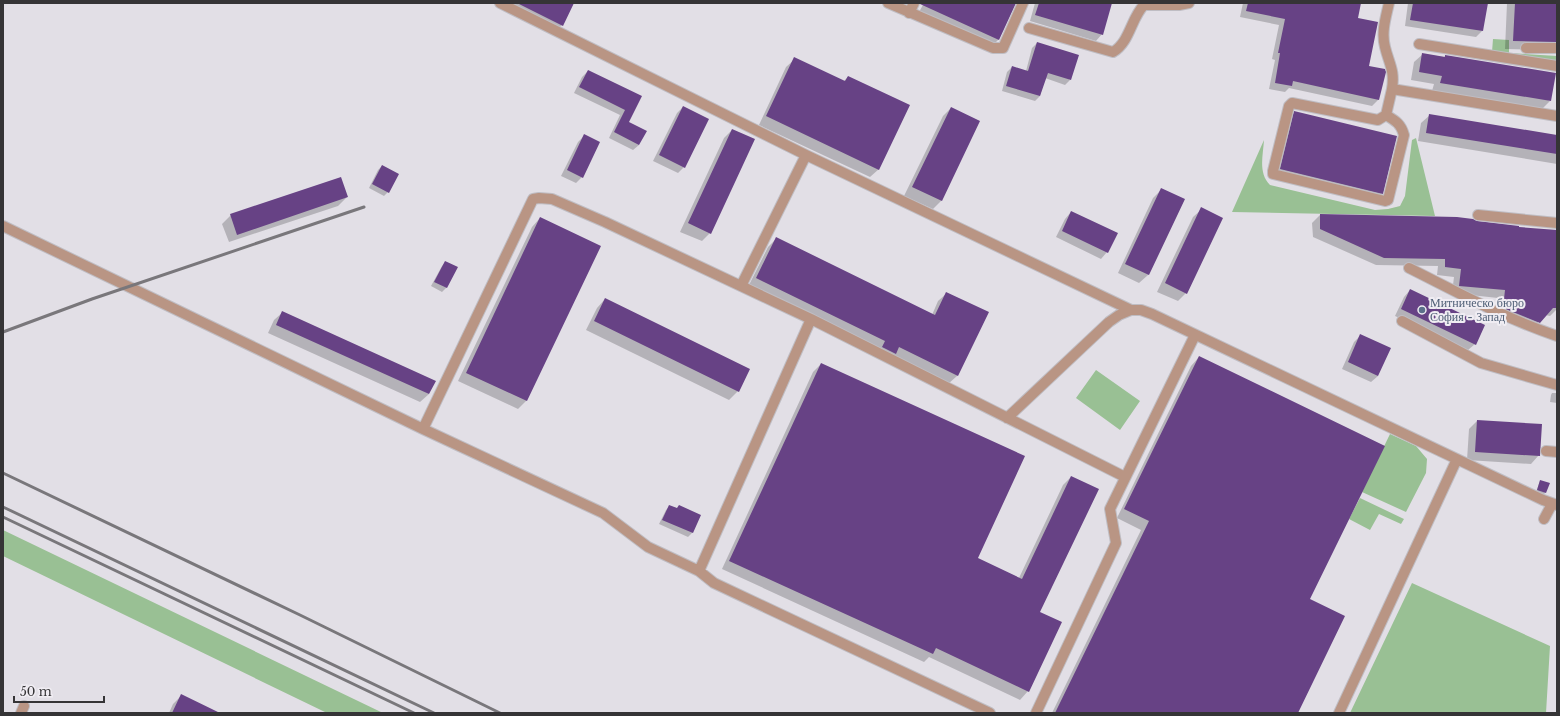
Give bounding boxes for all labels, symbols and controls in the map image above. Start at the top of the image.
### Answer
place label: Митническо бюро София - Запад [1430,295,1524,324]
marker: Митническо бюро София - Запад [1417,305,1427,315]
scale bar [14,678,104,704]
text: 50 m [20,684,52,699]

